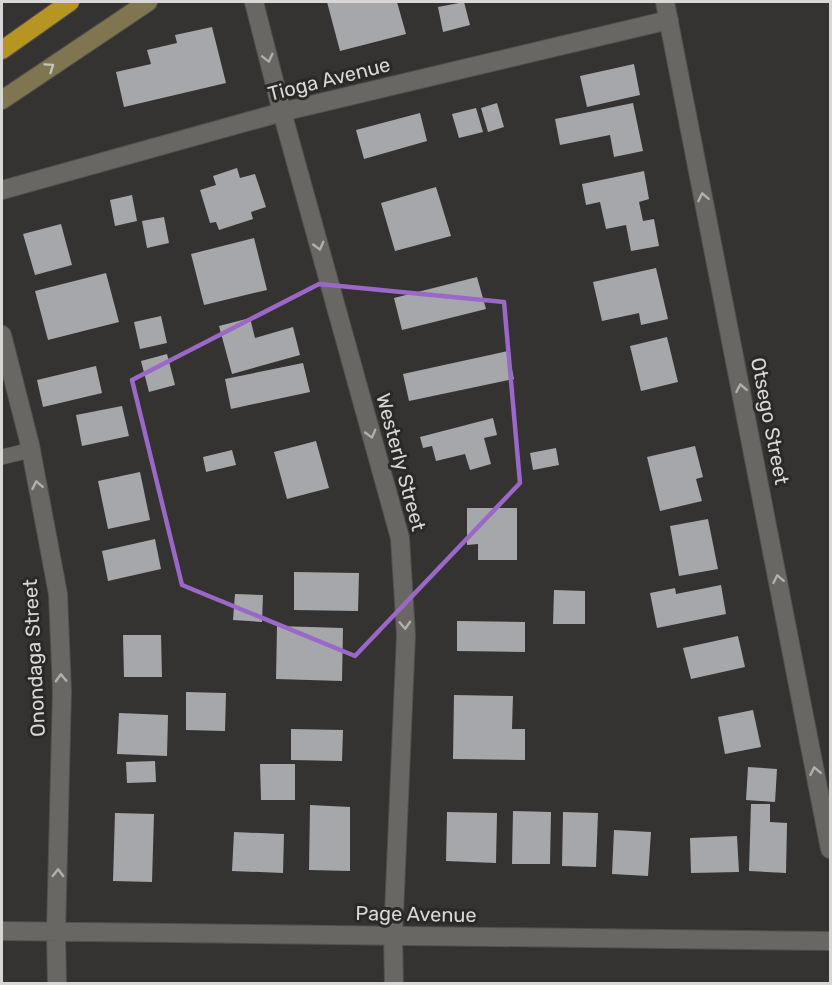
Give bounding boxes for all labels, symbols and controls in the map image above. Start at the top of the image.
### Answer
street label: Tioga Avenue [265,52,393,106]
one-way arrow [261,53,274,63]
one-way arrow [43,63,54,74]
one-way arrow [697,192,710,202]
one-way arrow [312,241,325,251]
street label: Otsego Street [746,355,794,487]
one-way arrow [735,383,748,393]
street label: Westerly Street [371,390,431,534]
one-way arrow [364,429,376,439]
one-way arrow [32,480,44,490]
one-way arrow [772,575,785,585]
street label: Onondaga Street [18,578,50,737]
one-way arrow [398,621,411,630]
one-way arrow [55,674,68,683]
one-way arrow [809,766,822,776]
one-way arrow [52,869,64,878]
street label: Page Avenue [355,901,477,927]

